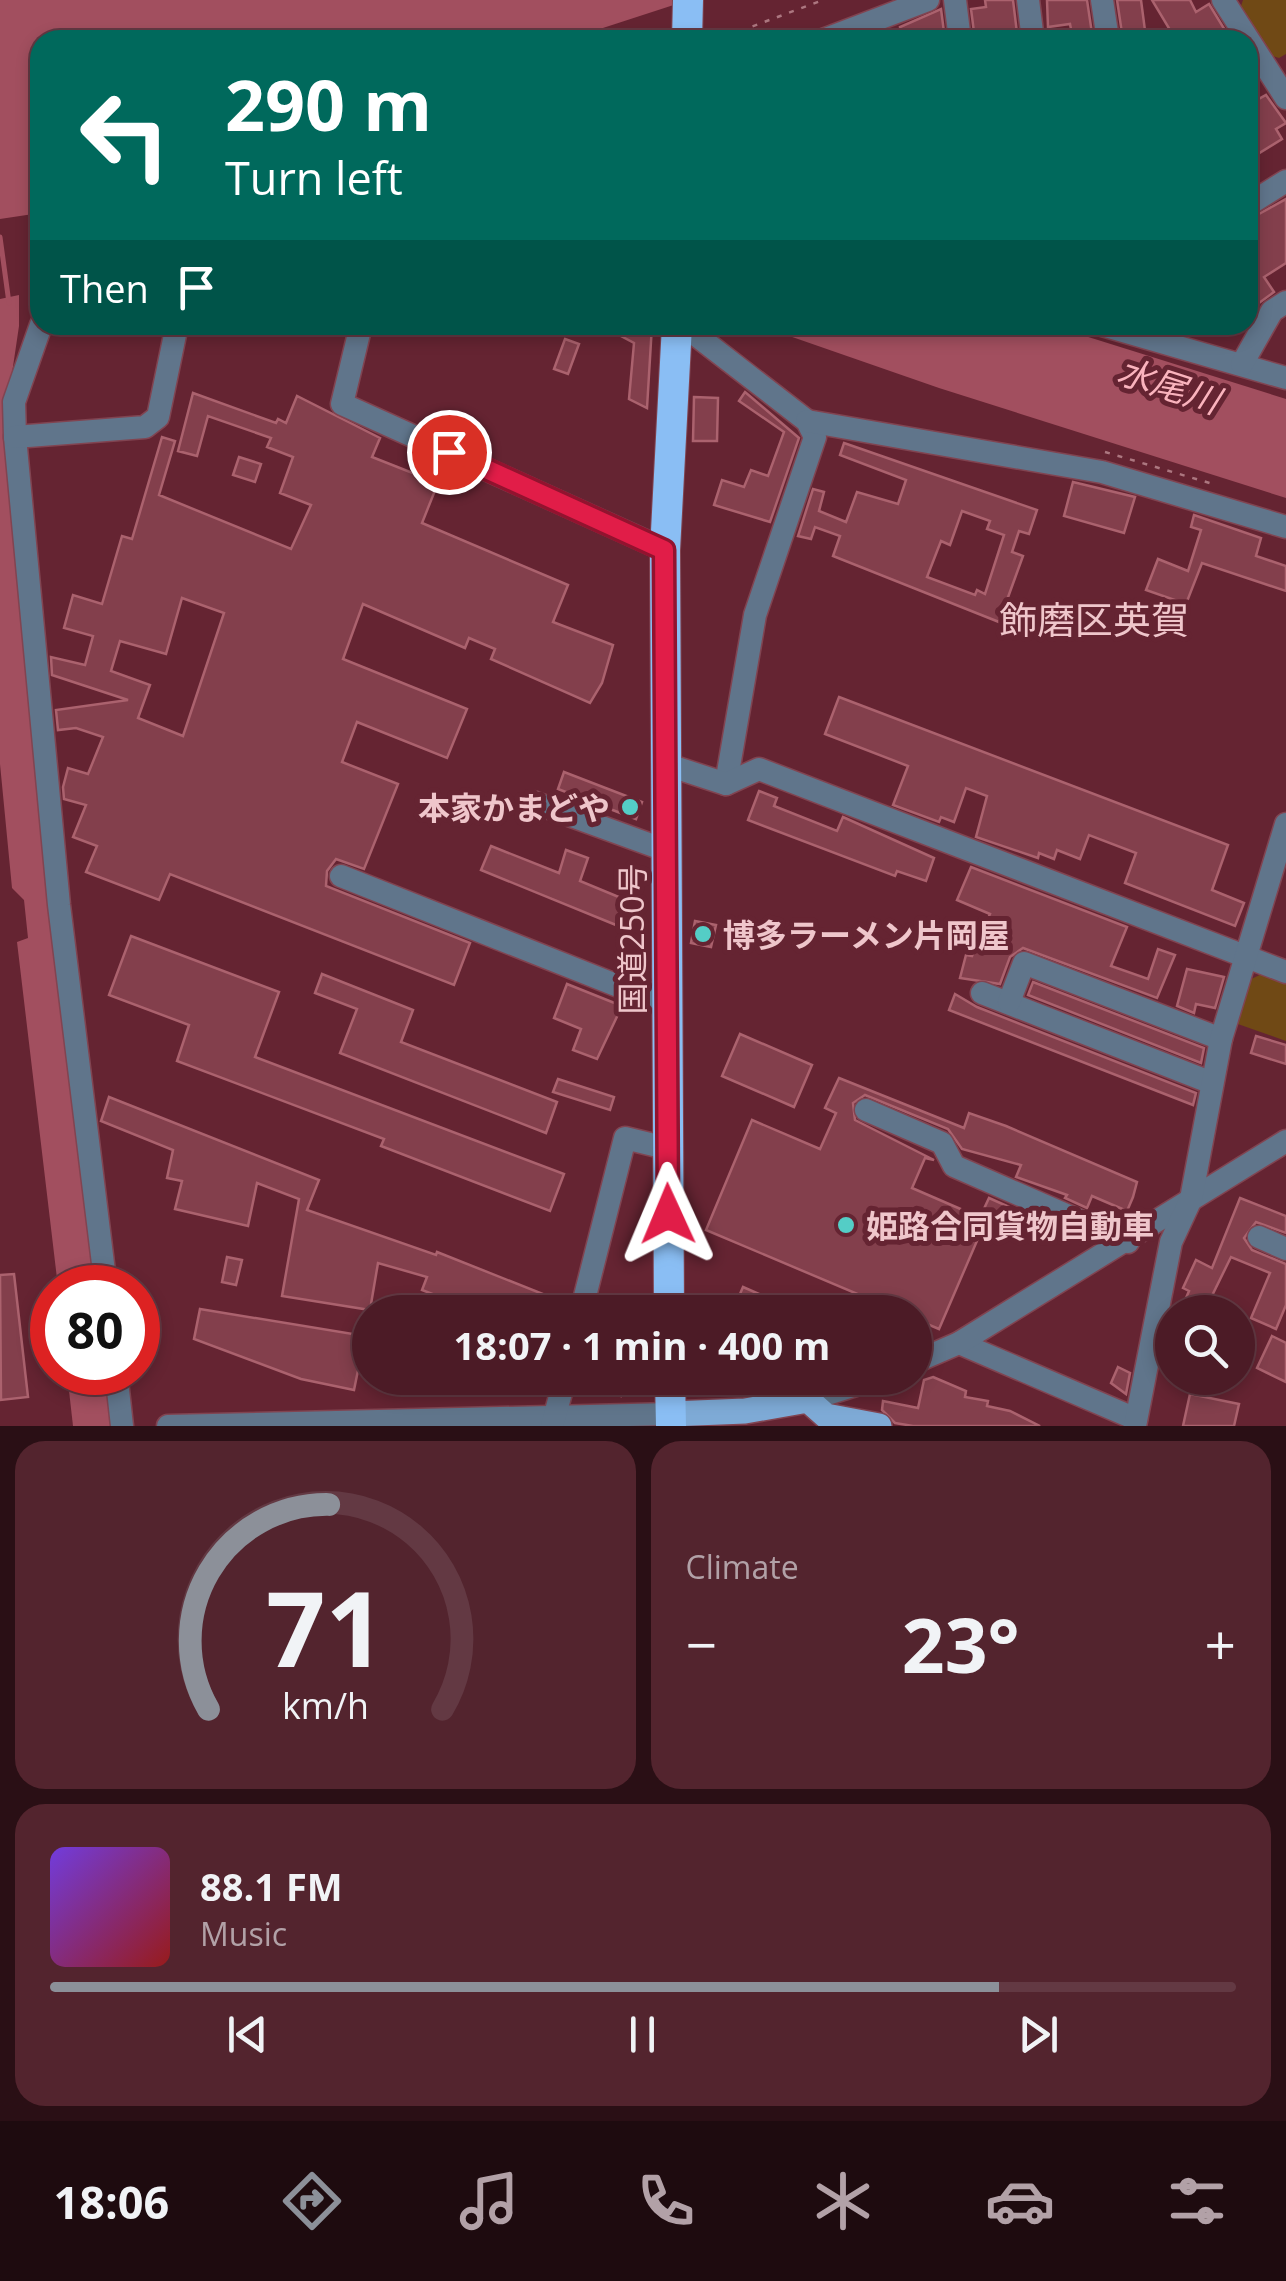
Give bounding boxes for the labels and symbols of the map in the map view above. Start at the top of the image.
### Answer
water label: 水尾川 [1112,346,1230,425]
pin [407,410,492,495]
district label: 飾磨区英賀 [999,593,1189,645]
place label: 本家かまどや [418,786,610,829]
marker: 本家かまどや [619,796,641,818]
street label: 国道250号 [610,864,653,1014]
place label: 博多ラーメン片岡屋 [723,913,1010,956]
marker: 博多ラーメン片岡屋 [692,923,714,945]
position arrow [616,1162,720,1266]
place label: 姫路合同貨物自動車 [866,1204,1154,1247]
marker: 姫路合同貨物自動車 [835,1214,857,1236]
speed limit sign: 80 [30,1265,160,1395]

